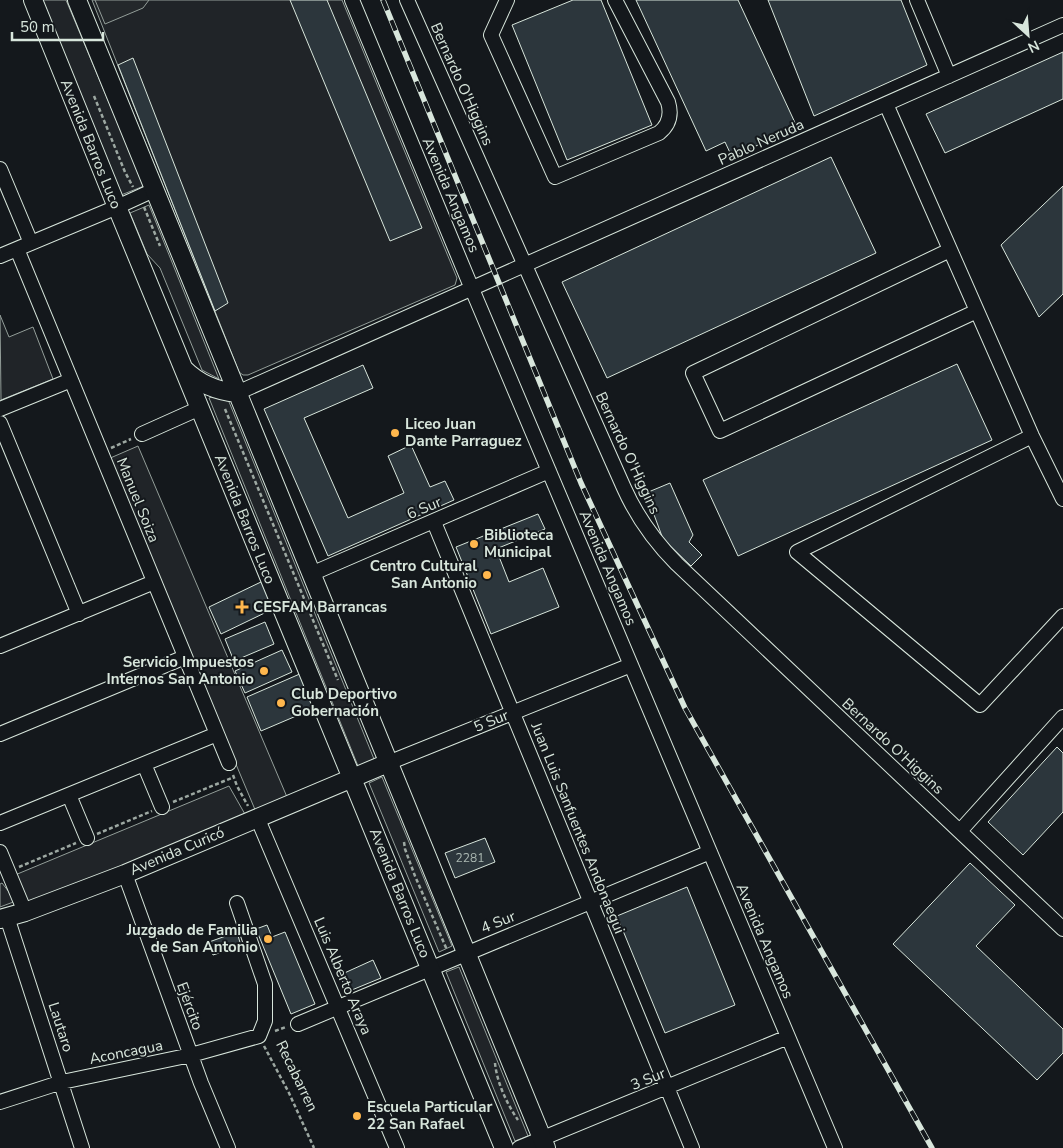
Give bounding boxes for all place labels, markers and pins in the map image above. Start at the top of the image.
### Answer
place label: Liceo Juan Dante Parraguez [405,414,522,451]
marker: Liceo Juan Dante Parraguez [389,427,401,439]
place label: Biblioteca Municipal [484,525,553,562]
marker: Biblioteca Municipal [468,538,480,550]
place label: Centro Cultural San Antonio [370,556,477,593]
marker: Centro Cultural San Antonio [481,569,493,581]
place label: CESFAM Barrancas [253,597,387,617]
marker: CESFAM Barrancas [235,600,249,614]
place label: Servicio Impuestos Internos San Antonio [107,652,254,689]
marker: Servicio Impuestos Internos San Antonio [258,665,270,677]
place label: Club Deportivo Gobernación [291,684,398,721]
marker: Club Deportivo Gobernación [275,697,287,709]
place label: Juzgado de Familia de San Antonio [126,920,258,957]
marker: Juzgado de Familia de San Antonio [262,933,274,945]
place label: Escuela Particular 22 San Rafael [367,1097,492,1134]
marker: Escuela Particular 22 San Rafael [351,1110,363,1122]

